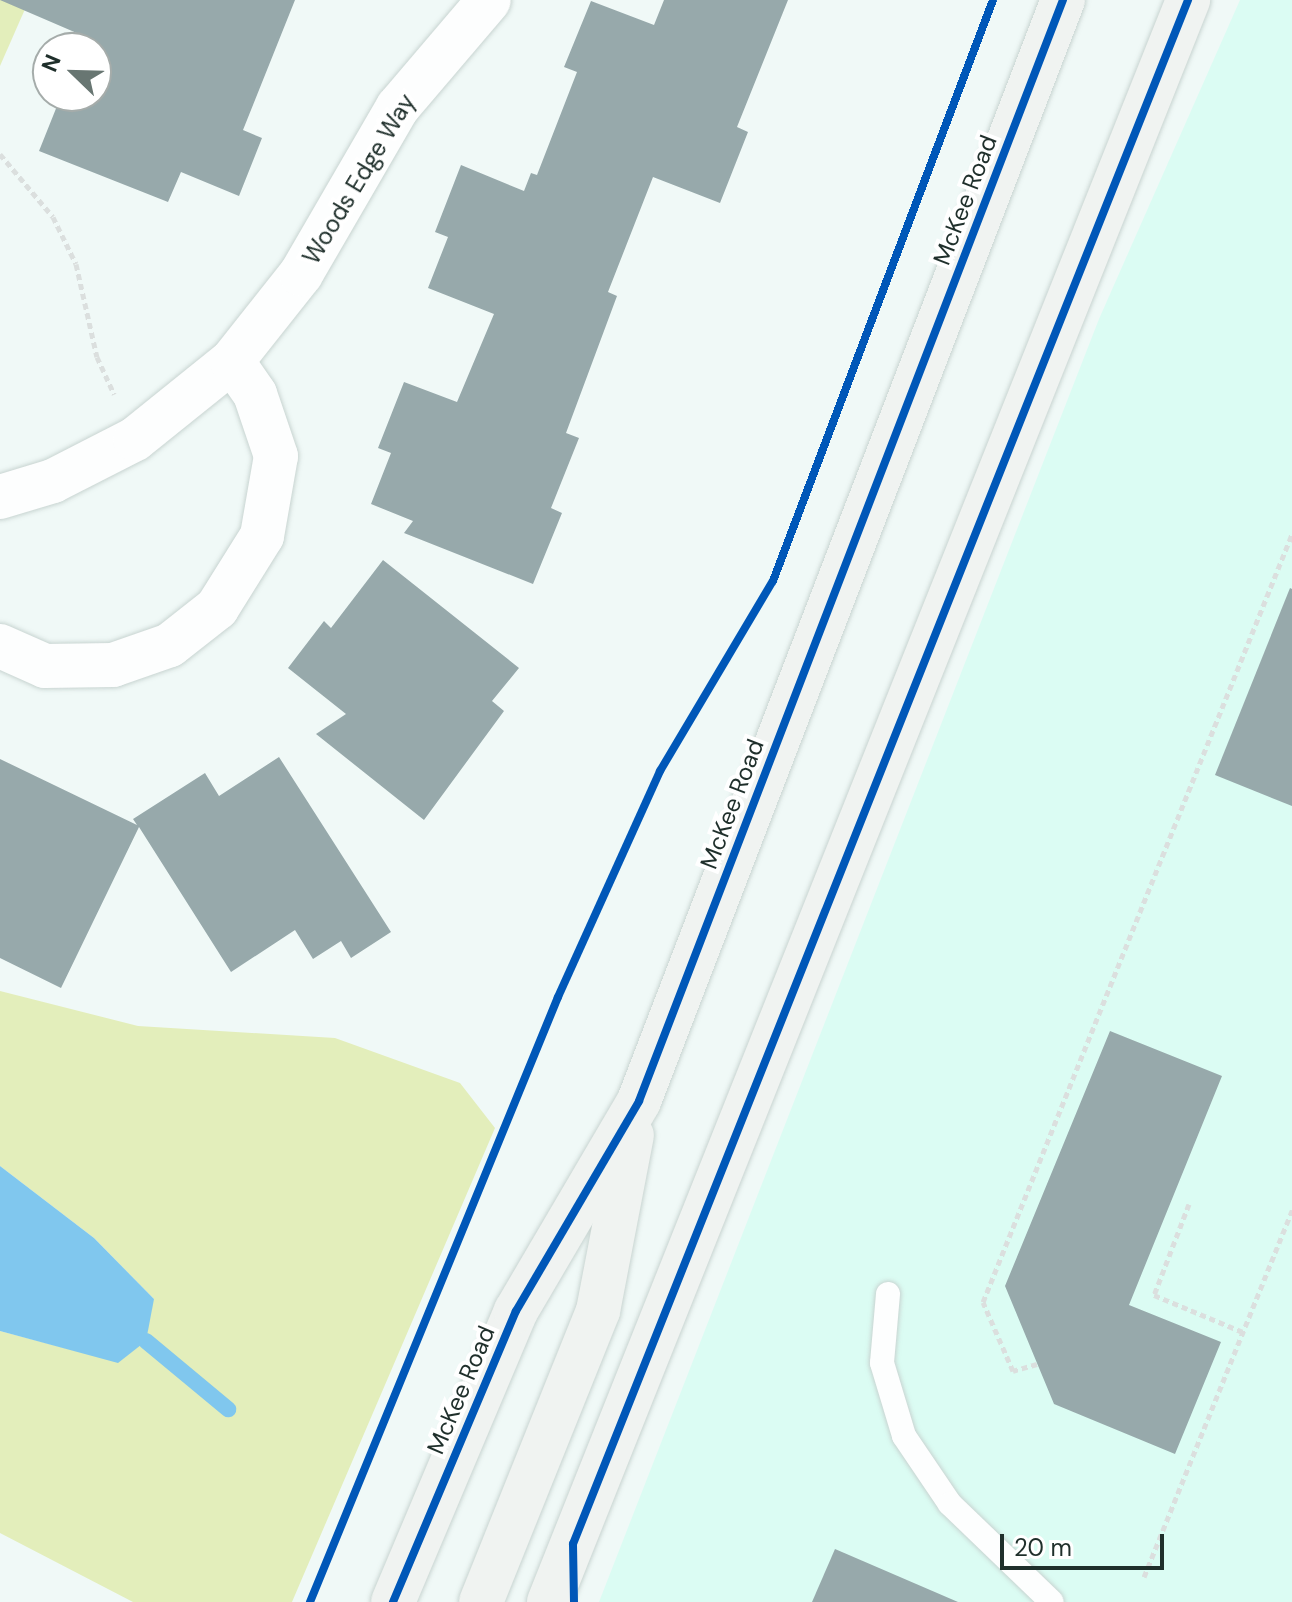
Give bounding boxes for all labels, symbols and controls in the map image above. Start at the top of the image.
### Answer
north arrow [32,32,112,112]
text: N [35,50,68,76]
street label: Woods Edge Way [297,89,421,269]
street label: McKee Road [927,131,1003,269]
street label: McKee Road [694,735,770,873]
street label: McKee Road [421,1321,501,1459]
scale bar [1004,1518,1168,1568]
text: 20 m [1014,1532,1072,1563]

